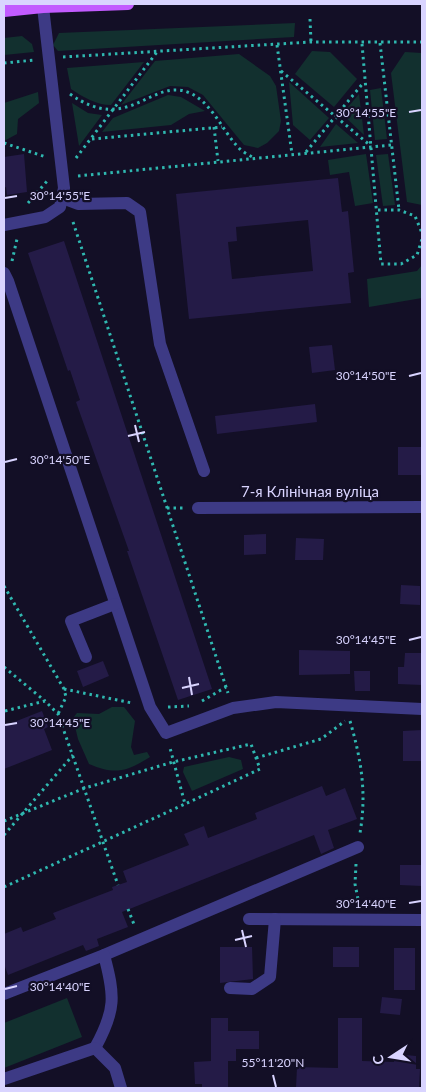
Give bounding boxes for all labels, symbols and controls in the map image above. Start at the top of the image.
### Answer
text: 30°14'55"E [336,105,396,120]
text: 30°14'55"E [30,188,90,203]
text: 30°14'50"E [336,368,396,383]
text: 30°14'50"E [30,452,90,467]
street label: 7-я Клінічная вуліца [241,482,379,500]
text: 30°14'45"E [336,632,396,647]
text: 30°14'45"E [30,715,90,730]
text: 30°14'40"E [336,896,396,911]
text: 30°14'40"E [30,979,90,994]
north arrow [366,1032,416,1082]
text: С [368,1053,387,1066]
text: 55°11'20"N [242,1055,304,1070]

